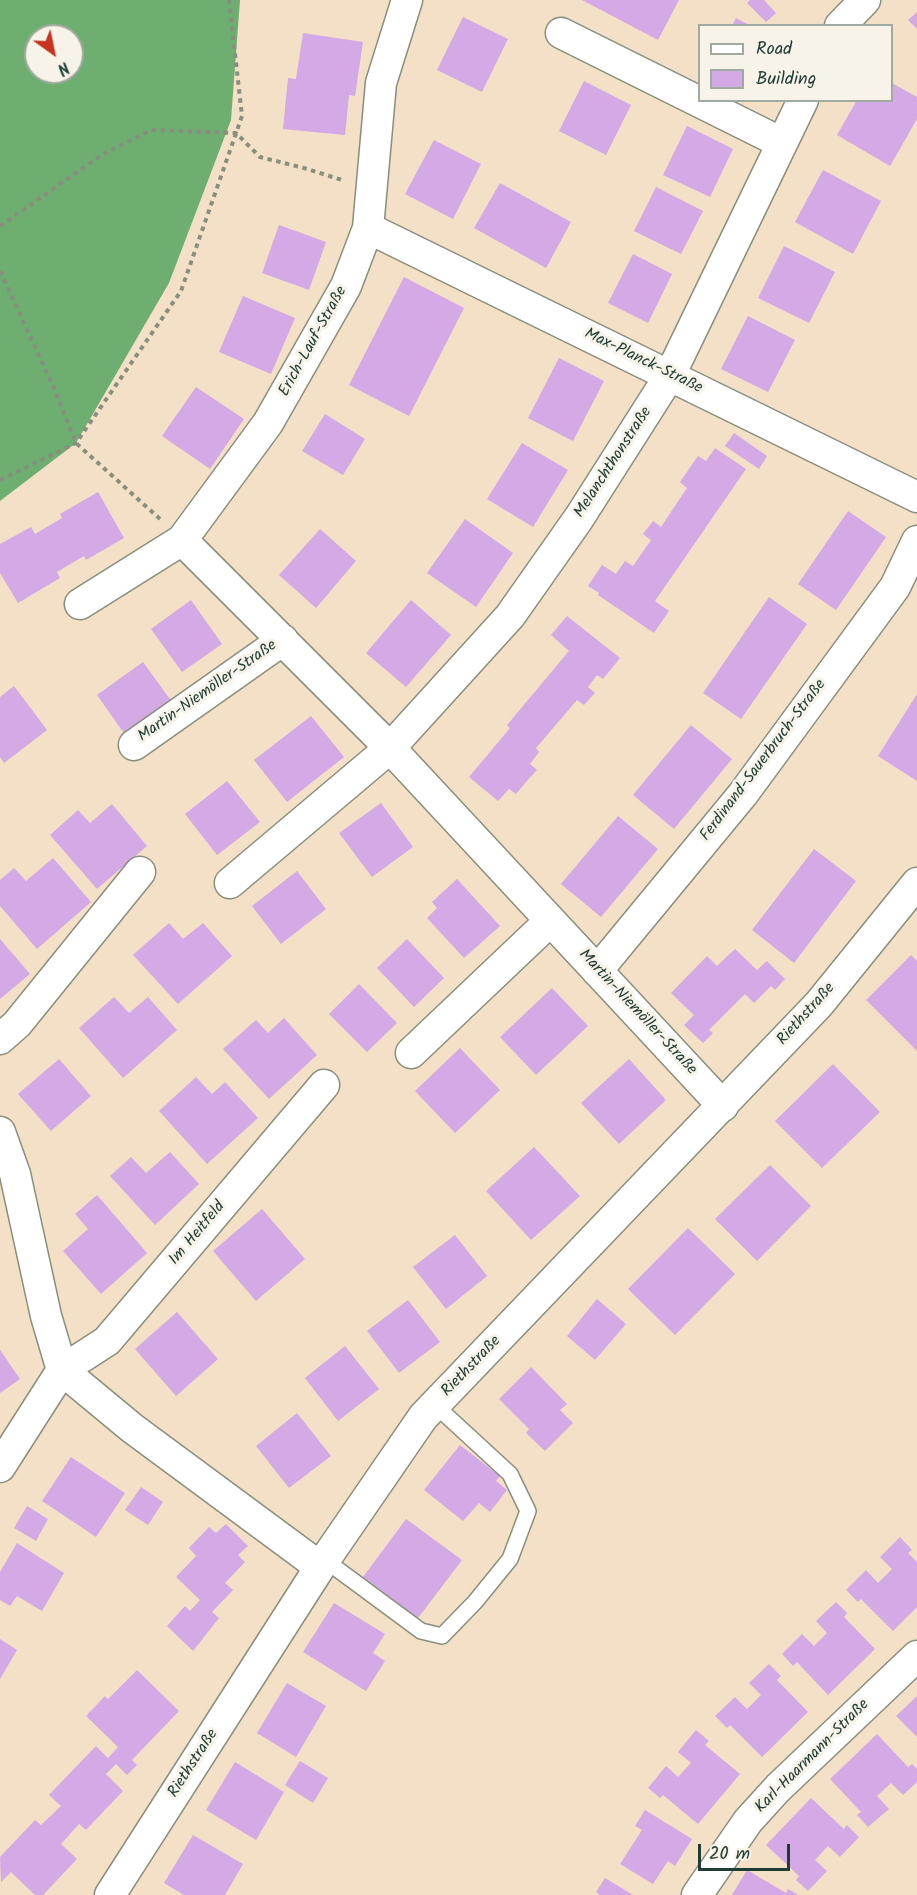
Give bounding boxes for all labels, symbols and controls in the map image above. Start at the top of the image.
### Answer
north arrow [24,24,84,84]
legend [698,24,893,102]
text: Road [756,35,792,64]
text: N [52,55,74,81]
text: Building [756,65,816,94]
street label: Erich-Lauf-Straße [276,284,352,400]
street label: Max-Planck-Straße [581,325,705,399]
street label: Melanchthonstraße [571,404,657,522]
street label: Martin-Niemöller-Straße [135,637,281,747]
street label: Ferdinand-Sauerbruch-Straße [697,676,831,846]
street label: Martin-Niemöller-Straße [574,946,700,1080]
street label: Riethstraße [774,980,840,1050]
street label: Im Heitfeld [166,1198,230,1270]
street label: Riethstraße [438,1332,506,1402]
street label: Karl-Haarmann-Straße [752,1696,874,1818]
street label: Riethstraße [165,1726,223,1802]
scale bar [701,1832,792,1870]
text: 20 m [709,1840,750,1869]

